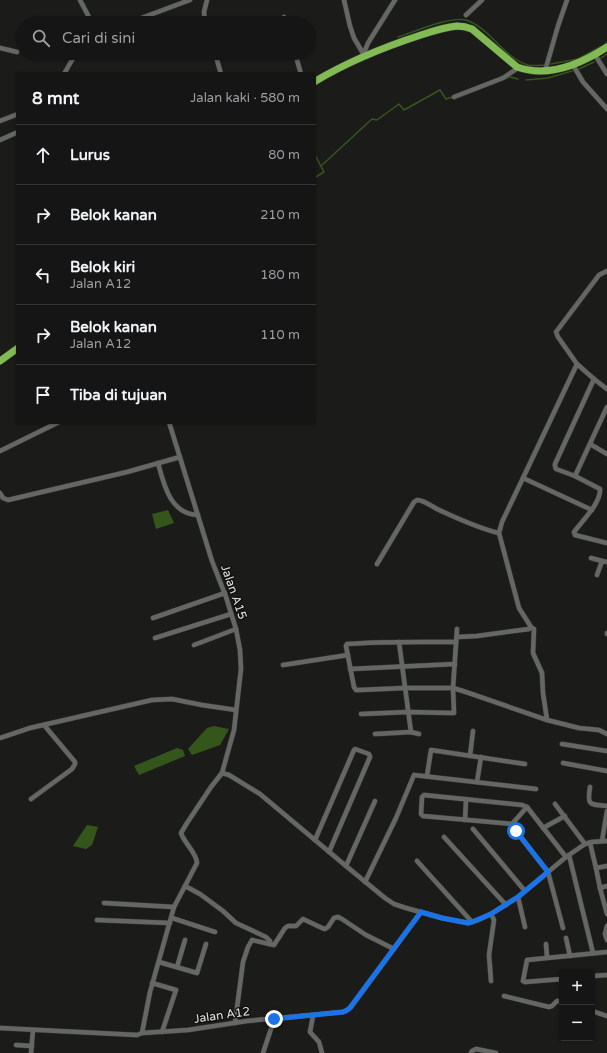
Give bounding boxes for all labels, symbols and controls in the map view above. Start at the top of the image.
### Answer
search box [16,16,316,60]
icon: search [30,27,52,49]
text: Cari di sini [62,29,135,47]
text: 8 mnt [32,88,79,109]
text: Jalan kaki · 580 m [190,90,300,106]
icon: ahead [32,144,54,166]
text: Lurus [70,146,110,164]
text: 80 m [268,147,300,163]
icon: right [32,204,54,226]
text: Belok kanan [70,206,157,224]
text: 210 m [260,207,300,223]
text: Belok kiri [70,258,135,276]
icon: left [32,264,54,286]
text: 180 m [260,267,300,283]
text: Jalan A12 [70,276,131,292]
text: Belok kanan [70,318,157,336]
icon: right [32,324,54,346]
text: 110 m [260,327,300,343]
text: Jalan A12 [70,336,131,352]
icon: arrive [32,384,54,406]
text: Tiba di tujuan [70,386,167,404]
street label: Jalan A15 [218,563,250,621]
route start [507,822,525,840]
map controls [559,969,595,1041]
button: + [559,969,595,1005]
street label: Jalan A12 [193,1004,251,1026]
button: − [559,1005,595,1041]
route end [265,1010,283,1028]

